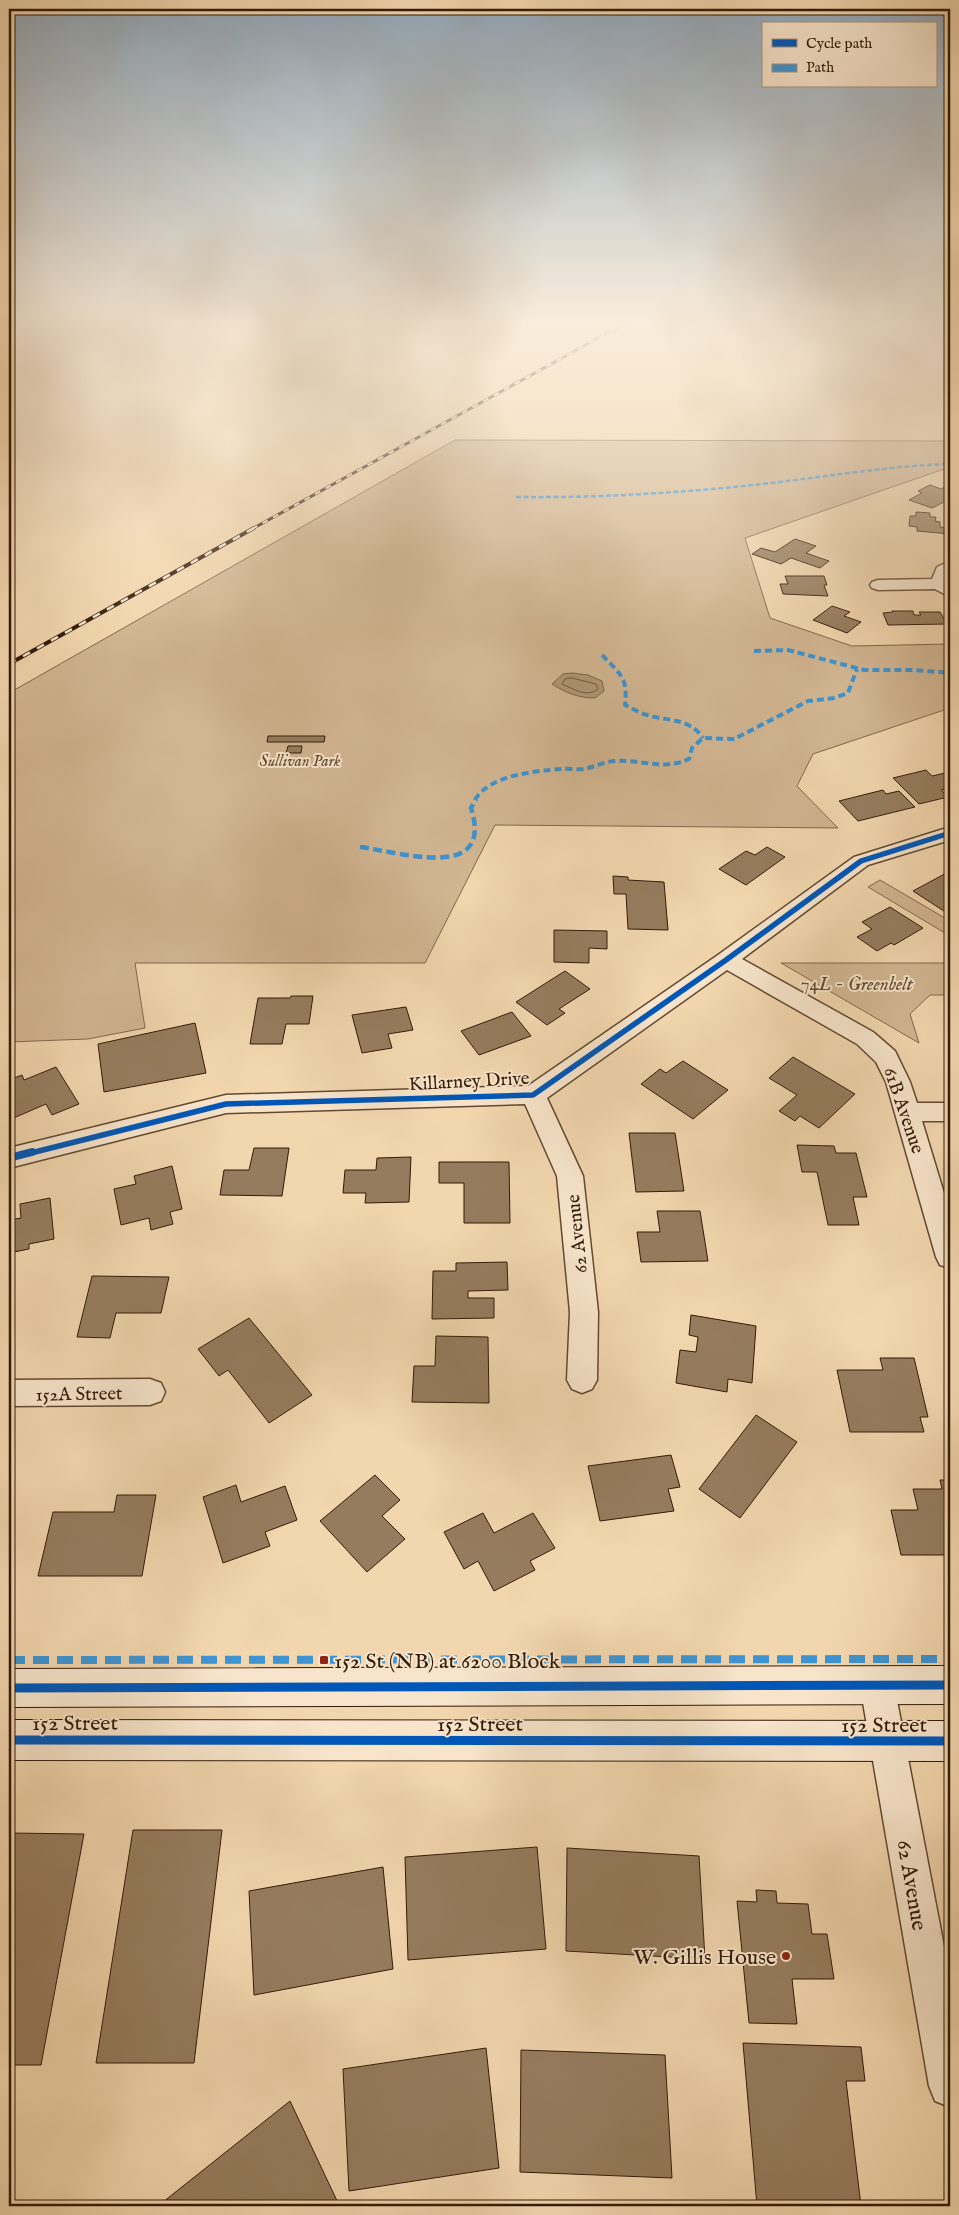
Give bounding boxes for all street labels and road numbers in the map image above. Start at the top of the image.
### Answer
street label: 61B Avenue [877,1064,929,1157]
street label: Killarney Drive [408,1067,530,1097]
street label: 62 Avenue [562,1193,594,1274]
street label: 152A Street [35,1382,123,1408]
street label: 152 Street [32,1710,118,1738]
street label: 152 Street [437,1711,523,1739]
street label: 152 Street [841,1712,927,1740]
street label: 62 Avenue [889,1838,933,1933]

